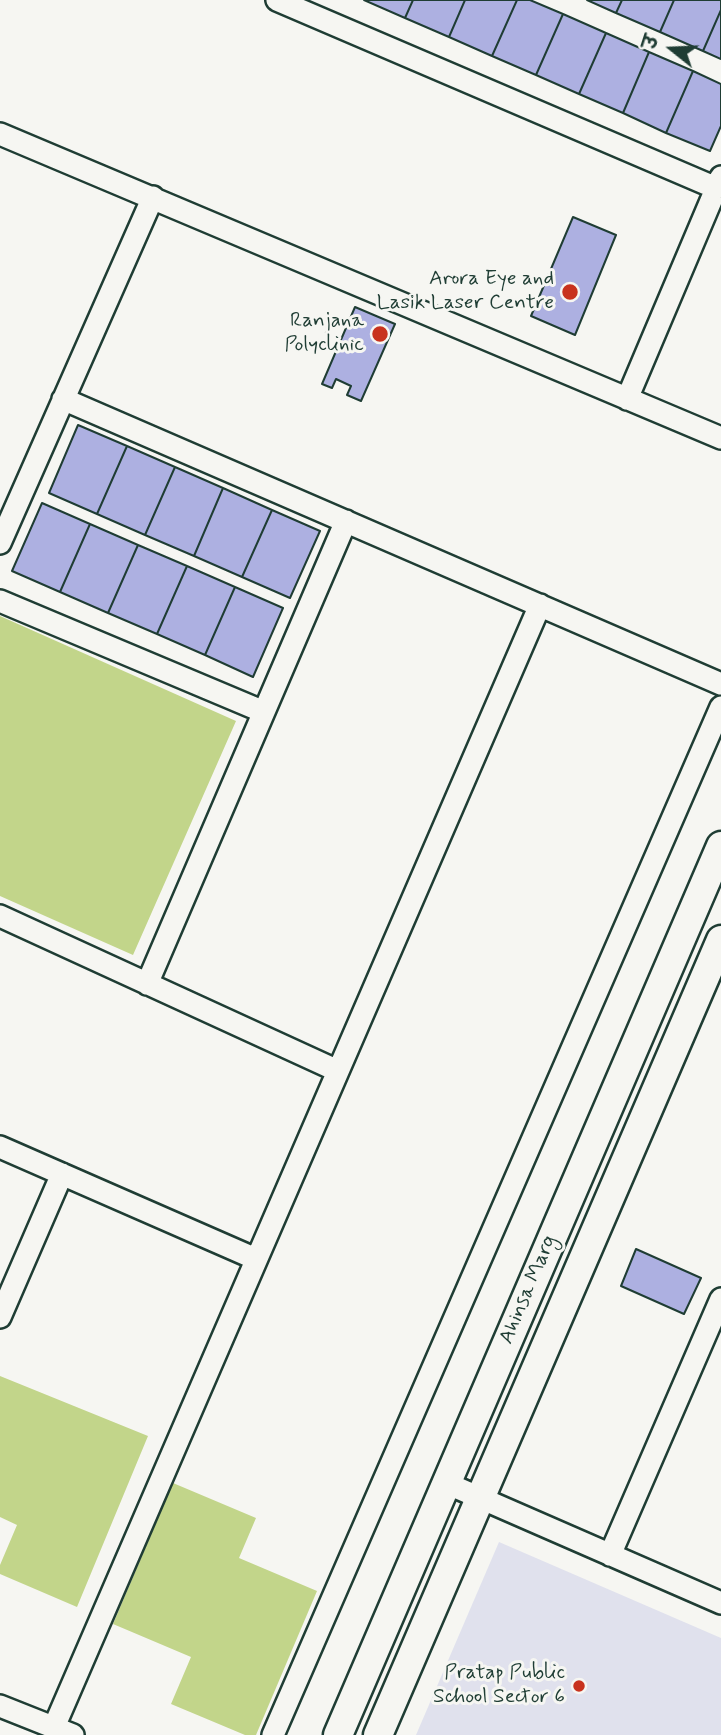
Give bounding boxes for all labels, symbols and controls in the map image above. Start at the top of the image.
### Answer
north arrow [637,14,707,84]
text: उ [638,32,665,52]
place label: Arora Eye and Lasik Laser Centre [377,267,554,317]
marker: Arora Eye and Lasik Laser Centre [560,282,580,302]
place label: Ranjana Polyclinic [284,309,364,359]
marker: Ranjana Polyclinic [370,324,390,344]
street label: Ahinsa Marg [495,1232,563,1348]
place label: Pratap Public School Sector 6 [433,1661,565,1711]
marker: Pratap Public School Sector 6 [571,1678,587,1694]

